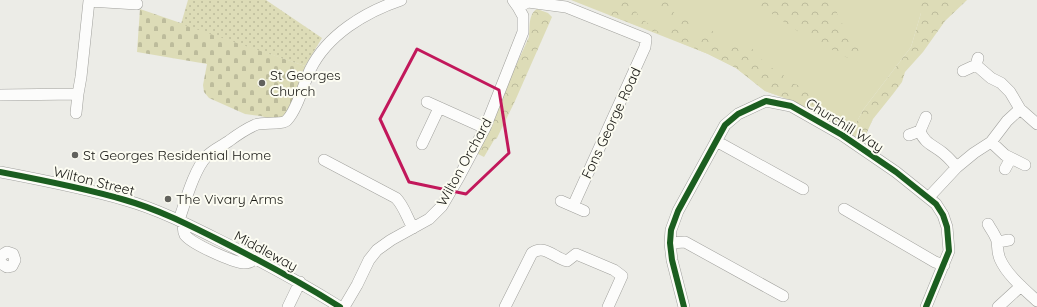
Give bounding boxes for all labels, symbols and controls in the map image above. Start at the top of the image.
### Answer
street label: Fons George Road [577,64,645,182]
place label: St Georges Church [270,66,341,100]
marker: St Georges Church [257,78,267,88]
street label: Churchill Way [803,94,887,156]
street label: Wilton Orchard [432,115,496,209]
place label: St Georges Residential Home [83,146,271,164]
marker: St Georges Residential Home [70,150,80,160]
street label: Wilton Street [52,162,137,200]
place label: The Vivary Arms [176,190,283,208]
marker: The Vivary Arms [163,194,173,204]
street label: Middleway [231,227,301,275]

